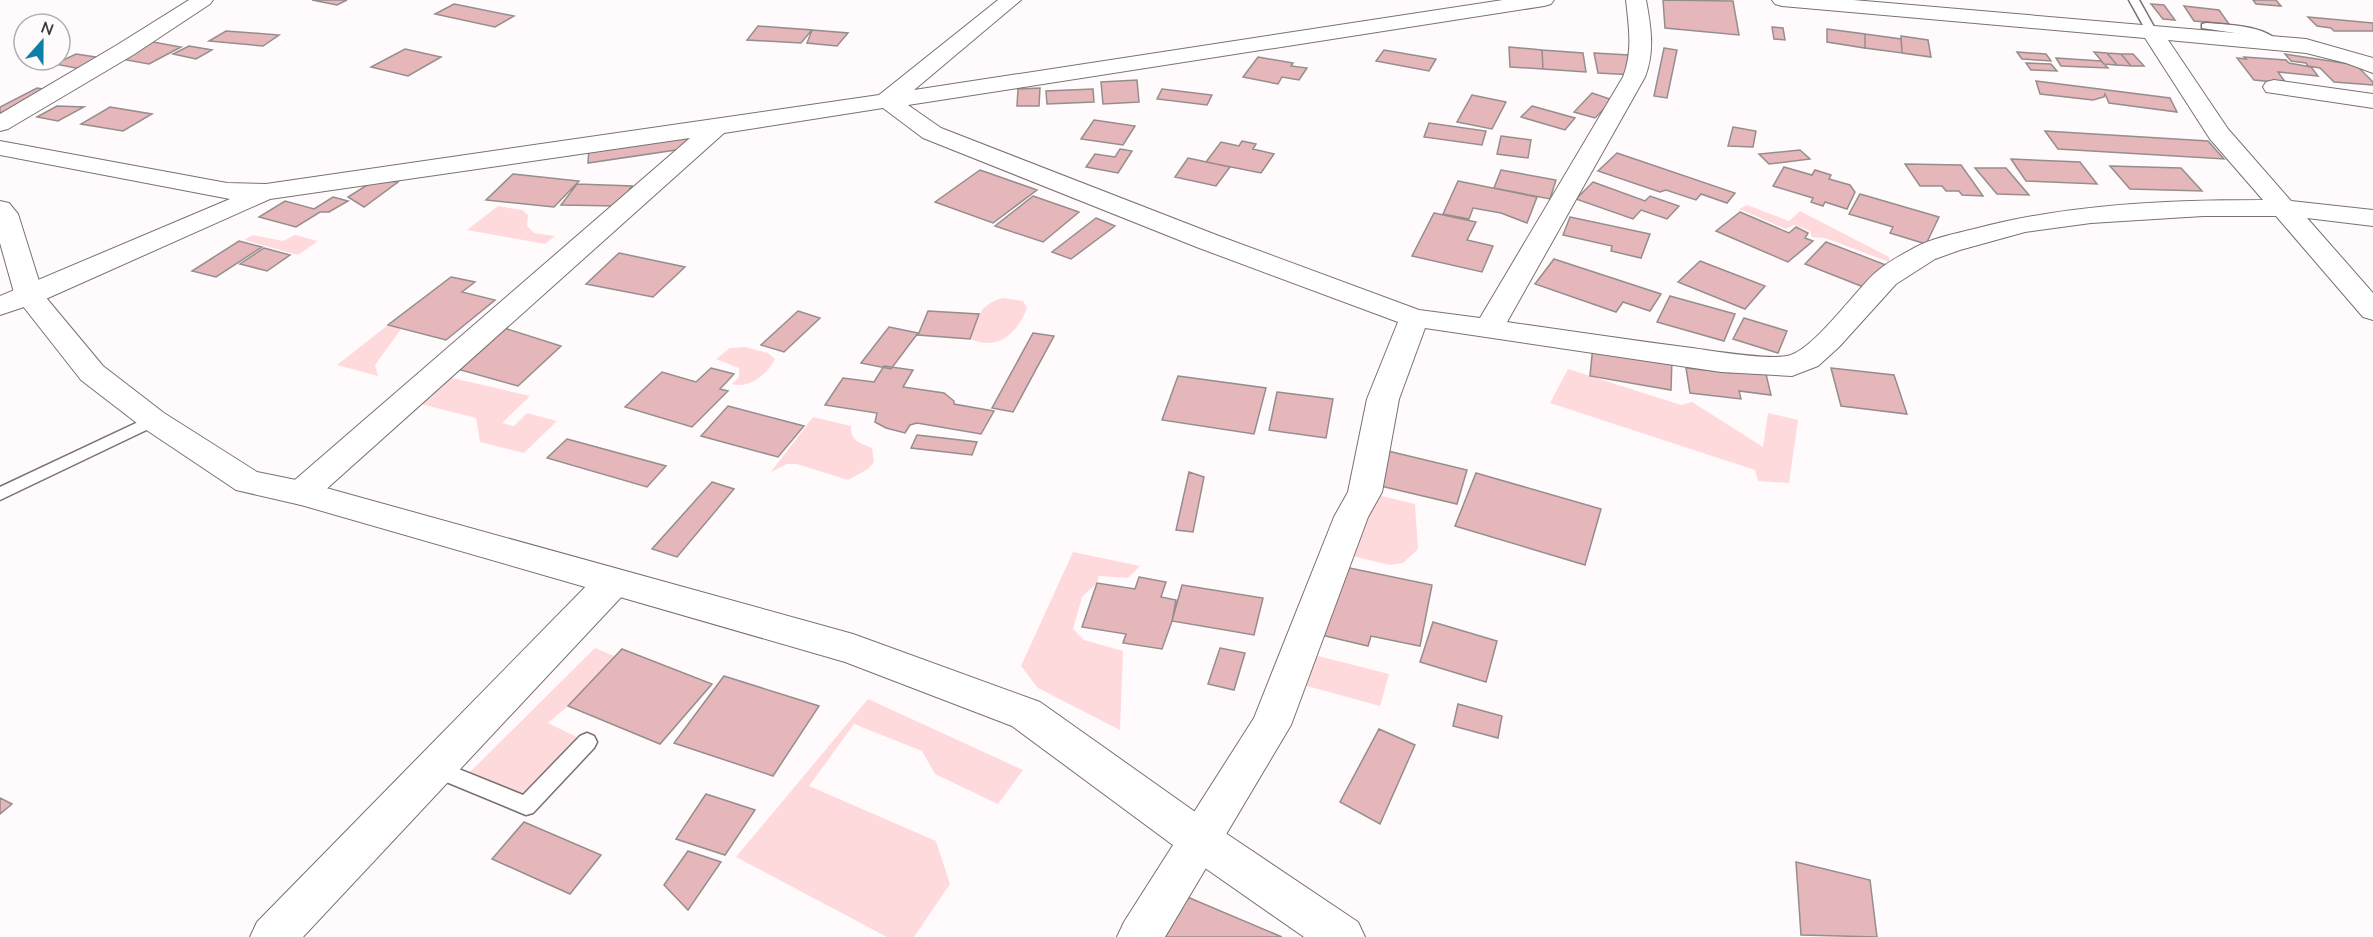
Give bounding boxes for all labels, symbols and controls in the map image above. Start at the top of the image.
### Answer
north arrow [12,12,72,72]
text: N [37,17,57,41]

